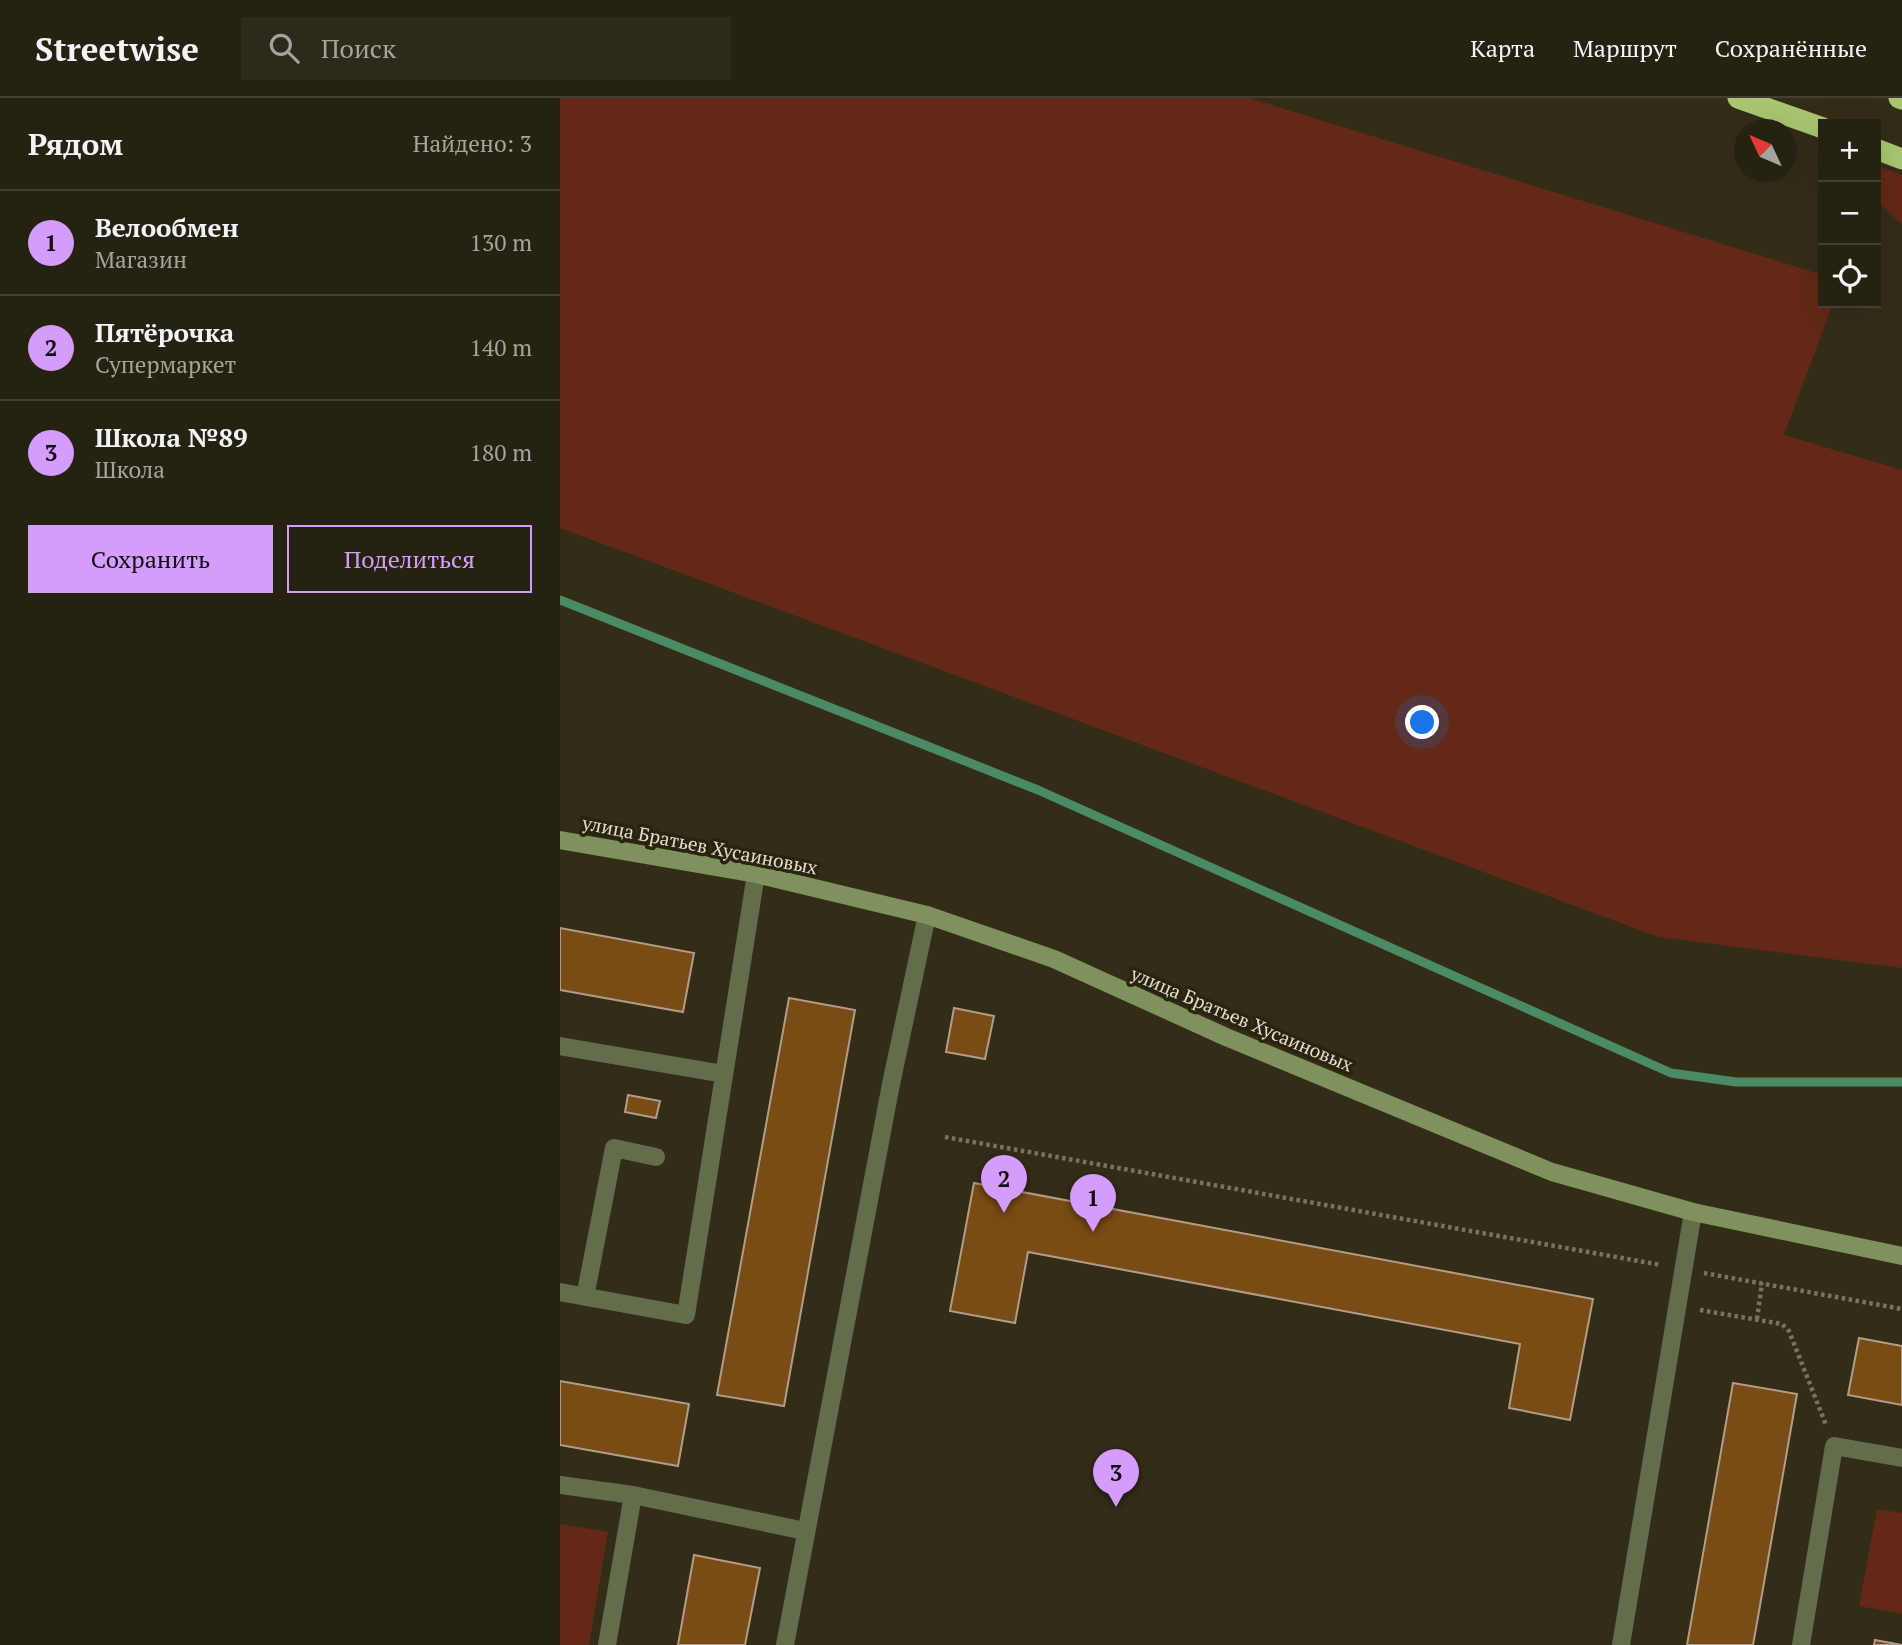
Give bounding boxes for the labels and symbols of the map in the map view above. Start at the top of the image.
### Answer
north arrow [1734,119,1797,182]
your location [1405,705,1439,739]
street label: улица Братьев Хусаиновых [579,809,820,880]
street label: улица Братьев Хусаиновых [1126,960,1357,1077]
pin: 2 [981,1155,1027,1213]
pin: 1 [1070,1174,1116,1232]
pin: 3 [1093,1449,1139,1507]

